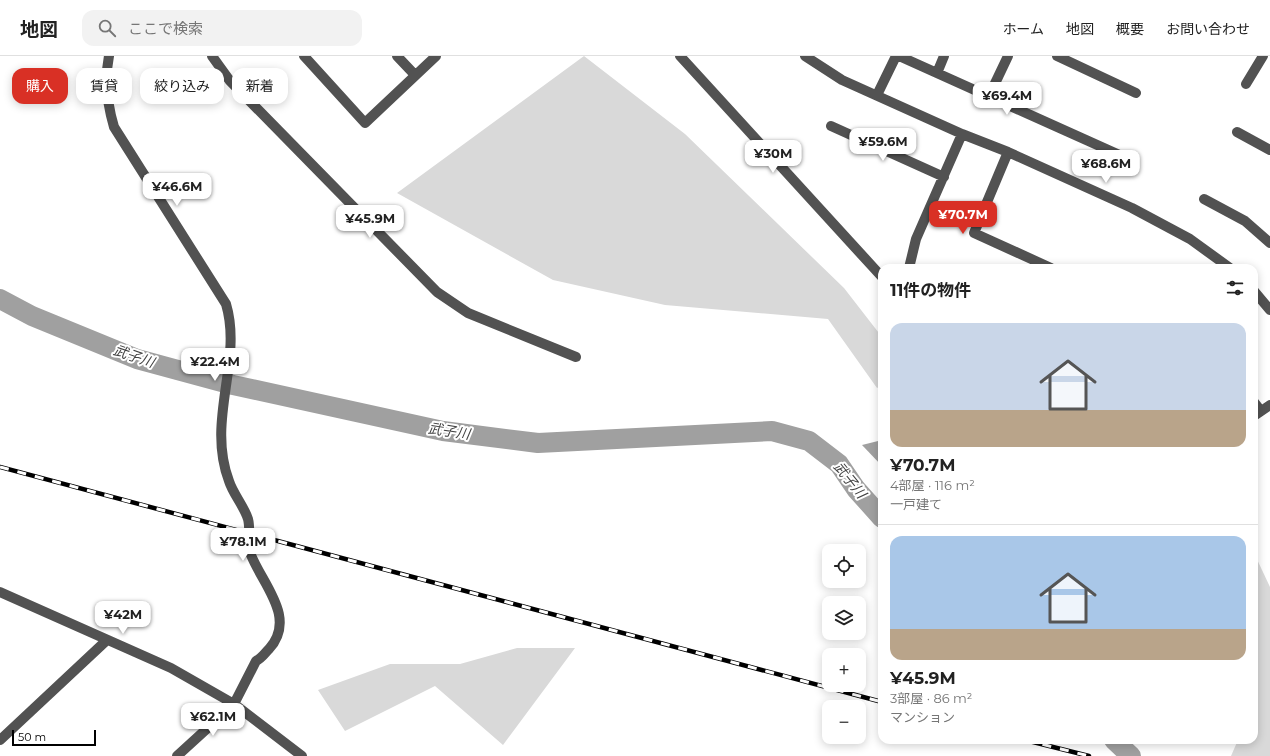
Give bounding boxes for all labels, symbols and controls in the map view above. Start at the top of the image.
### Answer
search box [82,10,362,46]
icon: search [96,17,118,39]
text: 地図 [20,18,58,41]
text: ここで検索 [128,19,203,38]
text: ホーム [1002,20,1044,38]
text: 地図 [1066,20,1094,38]
text: 概要 [1116,20,1144,38]
text: お問い合わせ [1166,20,1250,38]
chip: 購入 [12,68,68,104]
chip: 賃貸 [76,68,132,104]
chip: 絞り込み [140,68,224,104]
chip: 新着 [232,68,288,104]
pin: ¥69.4M [974,82,1040,116]
text: ¥69.4M [982,87,1032,103]
pin: ¥59.6M [850,128,916,162]
text: ¥59.6M [858,133,908,149]
pin: ¥30M [749,140,797,174]
text: ¥30M [754,145,792,161]
pin: ¥68.6M [1073,150,1139,184]
text: ¥68.6M [1081,155,1131,171]
pin: ¥46.6M [144,173,210,207]
text: ¥46.6M [152,178,202,194]
pin: ¥70.7M [930,201,996,235]
pin: ¥45.9M [337,205,403,239]
text: ¥70.7M [938,206,988,222]
text: ¥45.9M [345,210,395,226]
icon: filters [1224,277,1246,299]
text: 11件の物件 [890,280,971,300]
water label: 武子川 [111,341,159,372]
pin: ¥22.4M [182,348,248,382]
icon: home [1032,349,1104,421]
text: ¥22.4M [190,353,240,369]
water label: 武子川 [427,419,473,443]
text: ¥70.7M [890,455,955,475]
water label: 武子川 [830,458,871,504]
text: 4部屋 · 116 m² [890,477,975,493]
text: 一戸建て [890,496,942,512]
pin: ¥78.1M [210,528,276,562]
text: ¥78.1M [219,533,267,549]
map controls [822,544,866,744]
button: locate [822,544,866,588]
icon: home [1032,562,1104,634]
button: layers [822,596,866,640]
pin: ¥42M [99,601,147,635]
text: ¥42M [104,606,142,622]
button: + [822,648,866,692]
text: ¥45.9M [890,668,956,688]
text: 3部屋 · 86 m² [890,690,972,706]
button: − [822,700,866,744]
pin: ¥62.1M [180,703,246,737]
text: ¥62.1M [190,708,236,724]
text: マンション [890,709,955,725]
scale bar [12,728,96,747]
text: 50 m [18,730,46,744]

